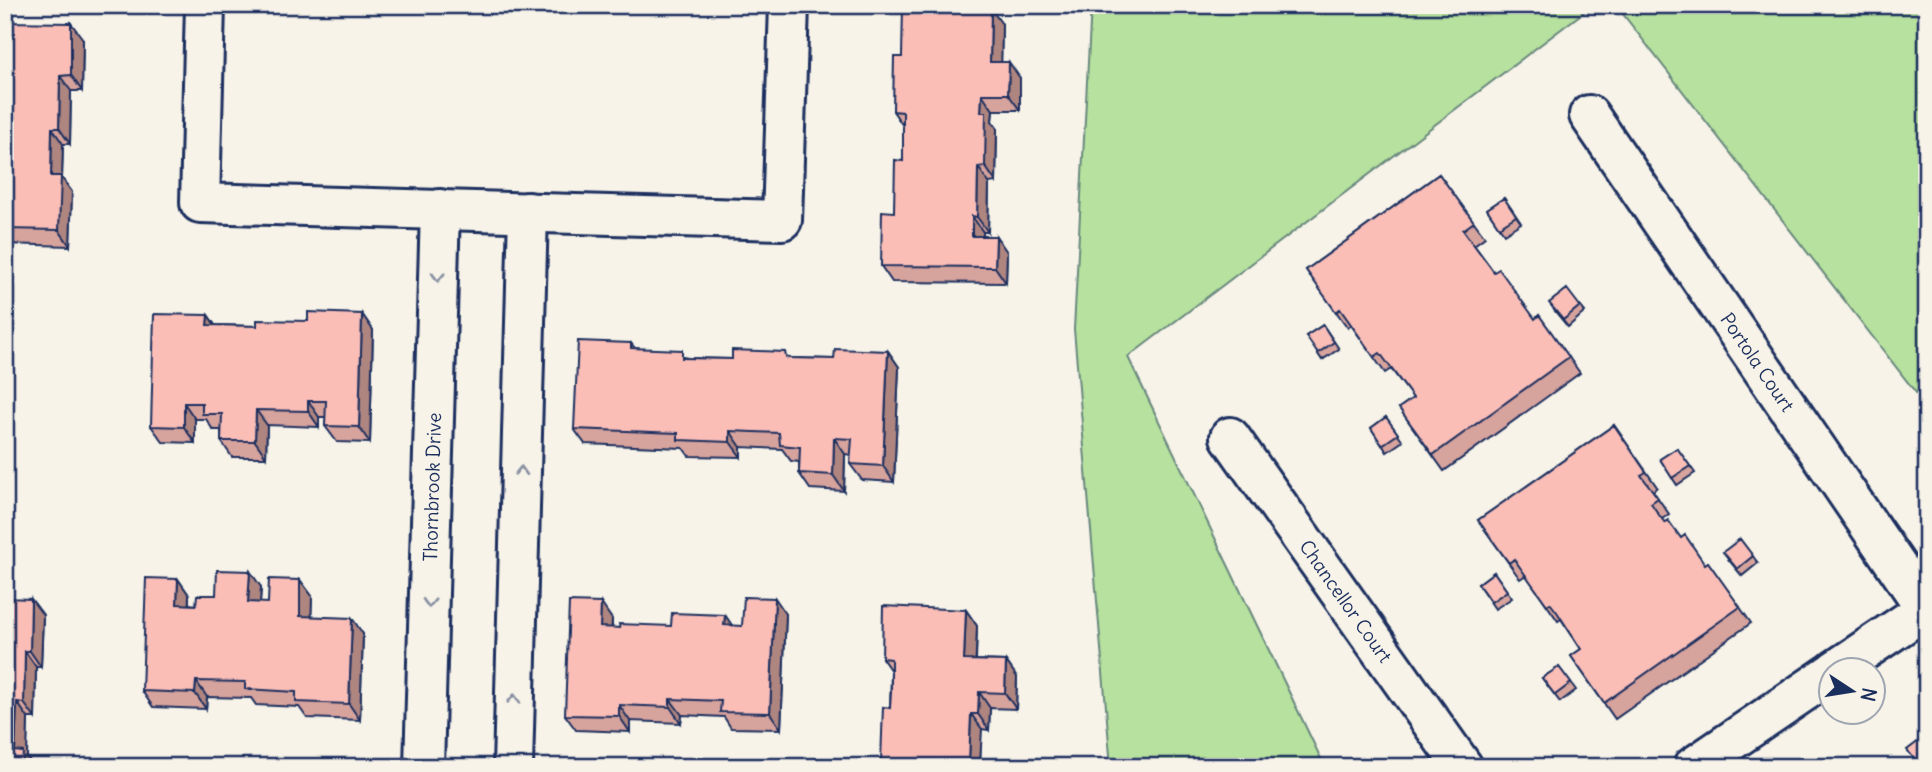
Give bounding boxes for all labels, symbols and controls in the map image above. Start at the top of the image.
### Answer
one-way arrow [430,272,445,283]
street label: Portola Court [1715,308,1800,416]
street label: Thornbrook Drive [418,412,446,562]
one-way arrow [513,465,528,476]
street label: Chancellor Court [1294,535,1397,667]
one-way arrow [421,598,436,609]
north arrow [1816,656,1886,726]
text: N [1856,686,1882,703]
one-way arrow [507,693,522,704]

